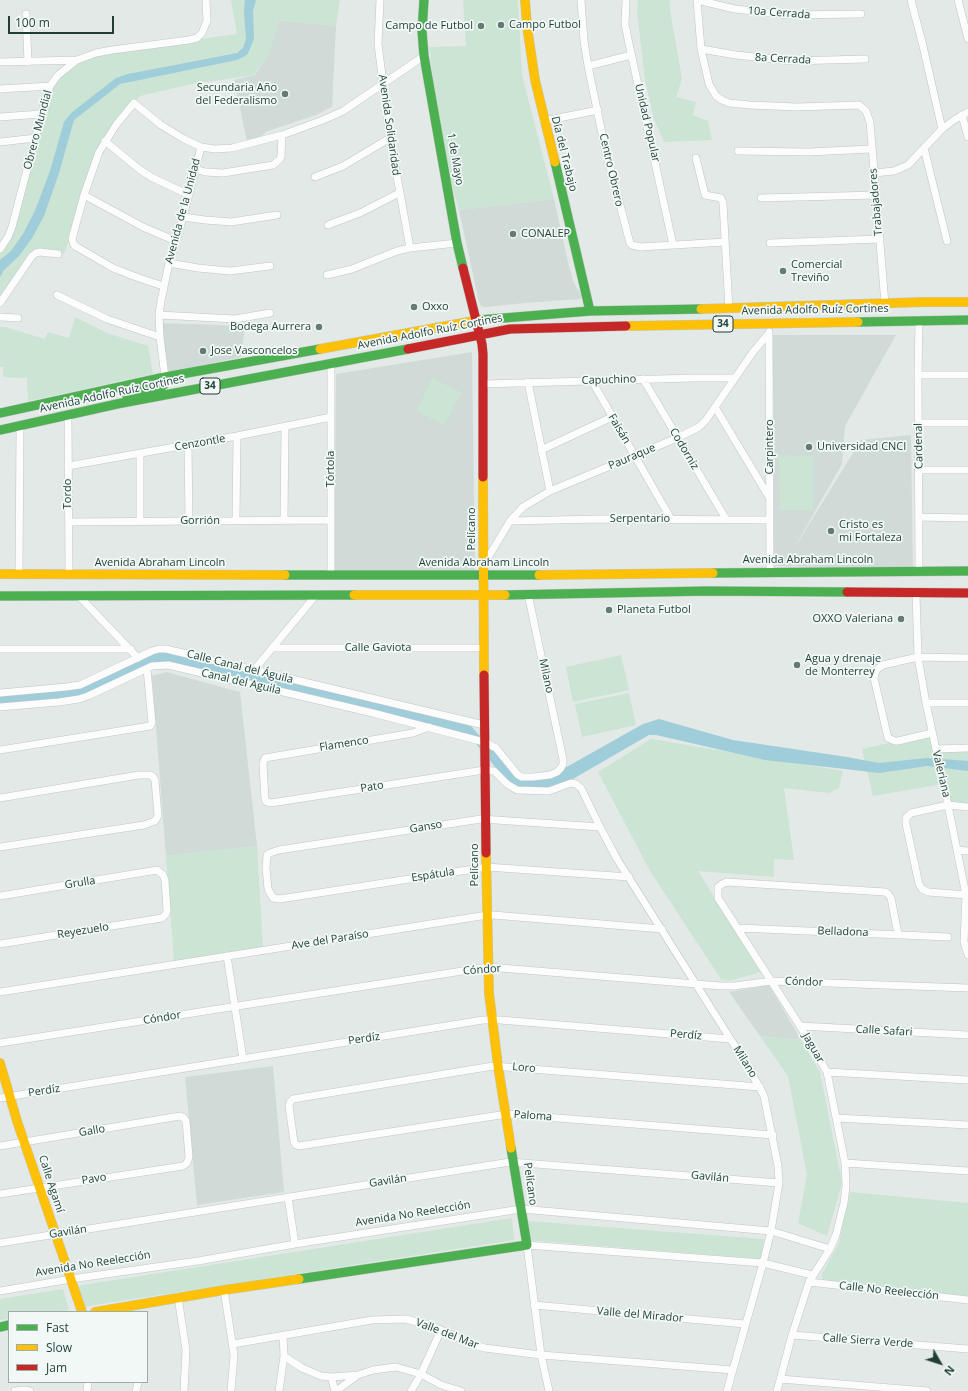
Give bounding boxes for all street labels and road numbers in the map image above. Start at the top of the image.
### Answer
street label: 10a Cerrada [747,4,811,22]
street label: 8a Cerrada [755,51,811,67]
street label: Avenida Solidaridad [375,74,403,176]
street label: Unidad Popular [632,83,662,163]
street label: Obrero Mundial [21,89,55,171]
street label: Día del Trabajo [548,115,580,193]
street label: 1 de Mayo [444,132,466,186]
street label: Centro Obrero [596,132,626,208]
street label: Avenida de la Unidad [163,157,203,265]
street label: Trabajadores [866,168,886,236]
street label: Avenida Adolfo Ruíz Cortines [741,302,889,318]
street label: Avenida Adolfo Ruíz Cortines [356,311,504,353]
road number: 34 [713,316,733,332]
street label: Avenida Adolfo Ruíz Cortines [39,372,185,416]
street label: Capuchino [581,372,637,388]
road number: 34 [200,378,220,394]
street label: Faisán [605,412,633,446]
street label: Carpintero [763,420,777,474]
street label: Cardenal [912,423,926,469]
street label: Codorniz [666,426,702,472]
street label: Cenzontle [174,432,226,454]
street label: Pauraque [607,441,657,473]
street label: Tórtola [324,451,338,487]
street label: Tordo [61,479,75,509]
street label: Pelícano [465,507,479,551]
street label: Serpentario [610,512,670,526]
street label: Gorrión [180,514,220,528]
street label: Avenida Abraham Lincoln [743,553,873,567]
street label: Avenida Abraham Lincoln [95,556,225,570]
street label: Avenida Abraham Lincoln [419,556,549,570]
street label: Calle Gaviota [345,641,411,655]
street label: Calle Canal del Águila [186,647,294,687]
street label: Milano [536,658,556,694]
street label: Canal del Aguila [200,666,282,698]
street label: Flamenco [318,734,370,754]
street label: Valeriana [929,749,953,799]
street label: Pato [359,779,385,795]
street label: Ganso [409,818,443,836]
street label: Pelícano [468,843,482,887]
street label: Espátula [410,865,456,885]
street label: Grulla [64,874,96,892]
street label: Reyezuelo [56,920,110,942]
street label: Belladona [817,925,869,939]
street label: Ave del Paraíso [290,927,370,953]
street label: Cóndor [463,962,501,978]
street label: Cóndor [785,975,823,989]
street label: Cóndor [142,1008,182,1028]
street label: Calle Safari [855,1023,913,1039]
street label: Perdíz [670,1027,702,1043]
street label: Perdíz [347,1030,381,1048]
street label: Jaguar [799,1031,827,1065]
street label: Milano [730,1044,760,1080]
street label: Loro [512,1060,536,1076]
street label: Perdíz [27,1082,61,1100]
street label: Paloma [513,1108,553,1124]
street label: Gallo [78,1122,106,1140]
street label: Calle Agamí [36,1154,66,1214]
street label: Pelícano [520,1162,540,1206]
street label: Gavilán [690,1169,730,1185]
street label: Pavo [81,1171,107,1187]
street label: Gavilán [368,1172,408,1190]
street label: Avenida No Reelección [354,1198,472,1230]
street label: Gavilán [48,1223,88,1241]
street label: Avenida No Reelección [34,1248,152,1280]
street label: Calle No Reelección [839,1279,939,1303]
street label: Valle del Mirador [596,1305,684,1325]
street label: Valle del Mar [414,1316,480,1352]
street label: Calle Sierra Verde [822,1331,914,1351]

